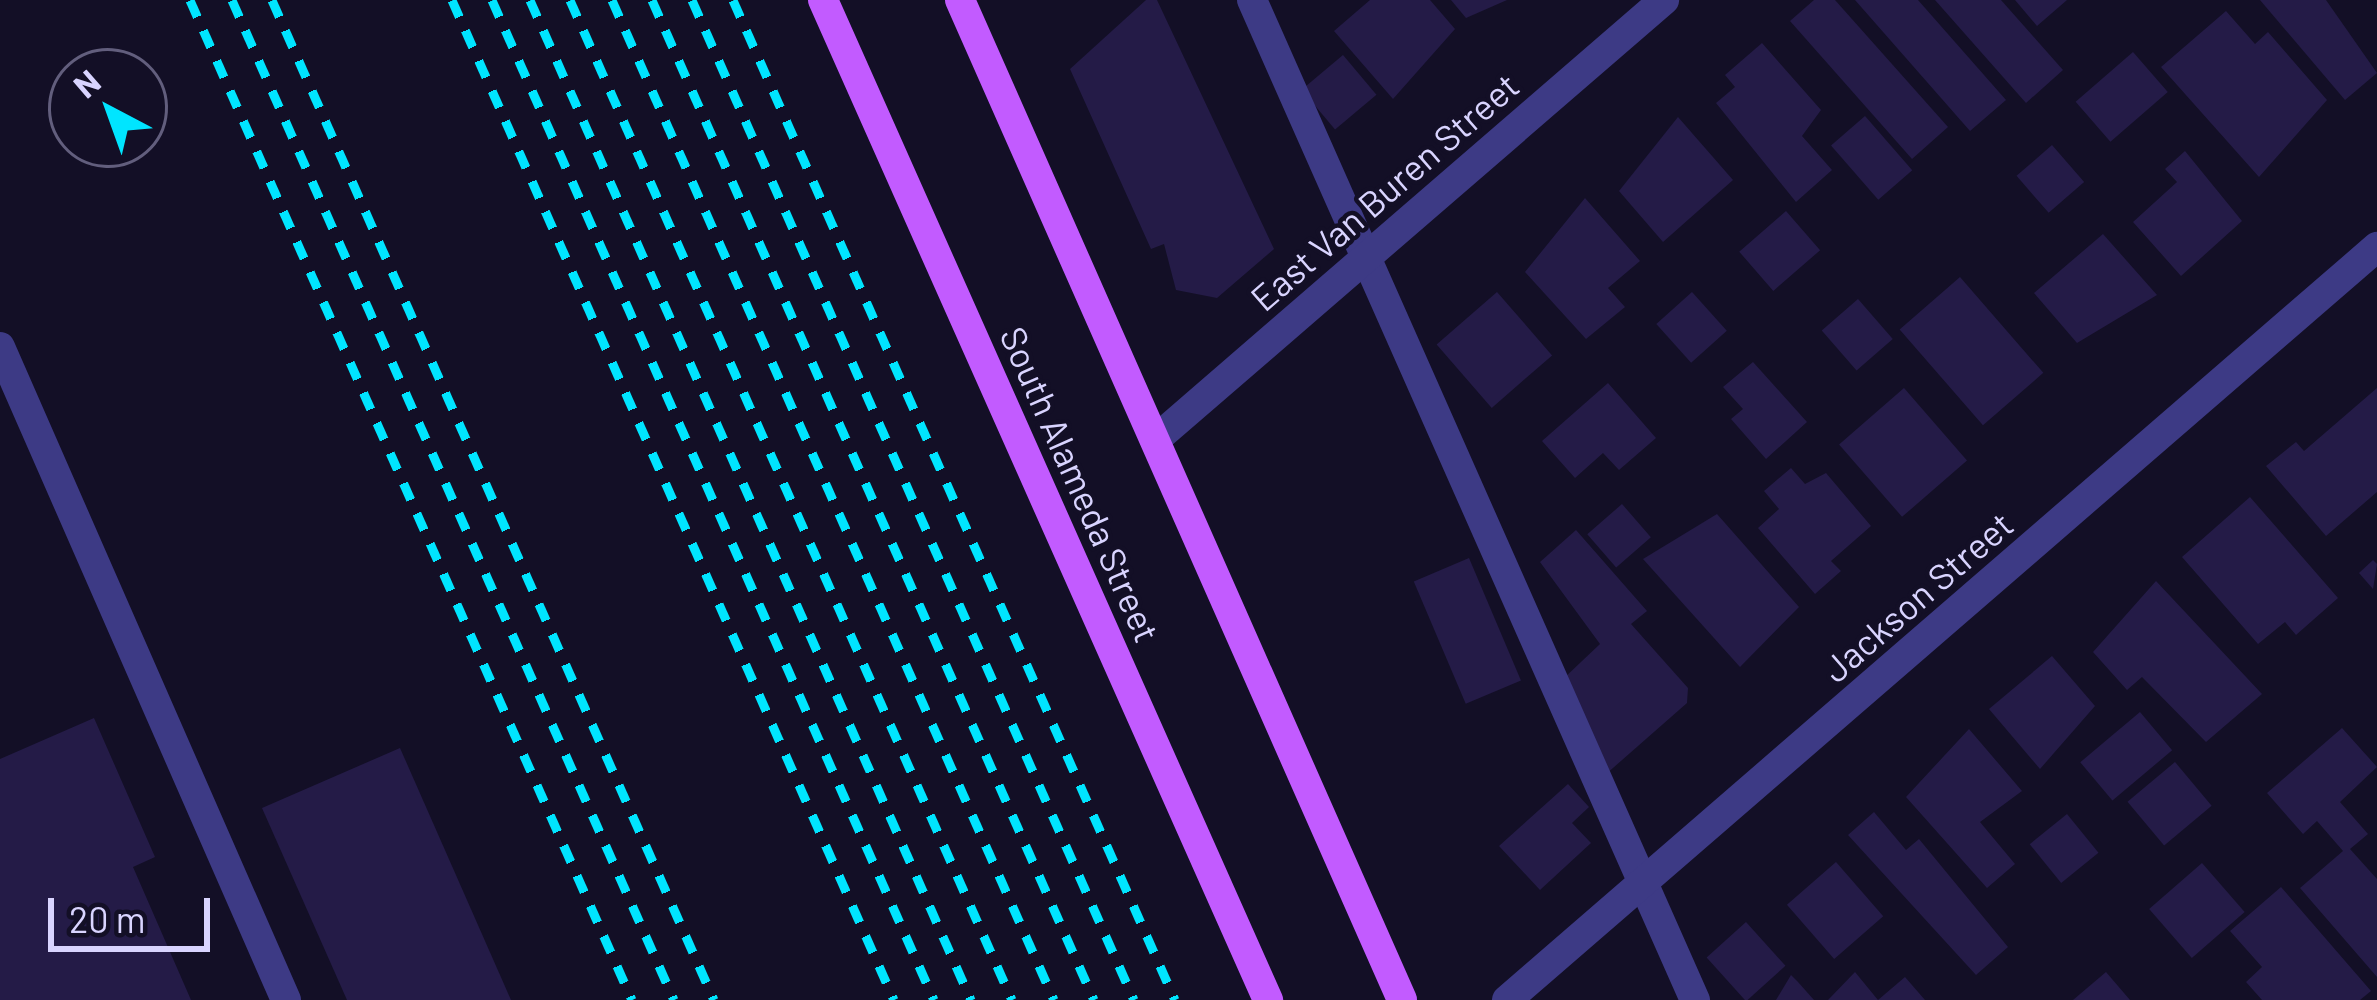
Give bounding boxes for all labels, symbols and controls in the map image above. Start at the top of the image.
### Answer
north arrow [48,48,168,168]
text: N [65,61,108,105]
street label: East Van Buren Street [1241,63,1527,319]
street label: South Alameda Street [992,320,1170,648]
street label: Jackson Street [1813,502,2021,690]
scale bar [54,874,216,948]
text: 20 m [69,897,146,940]

